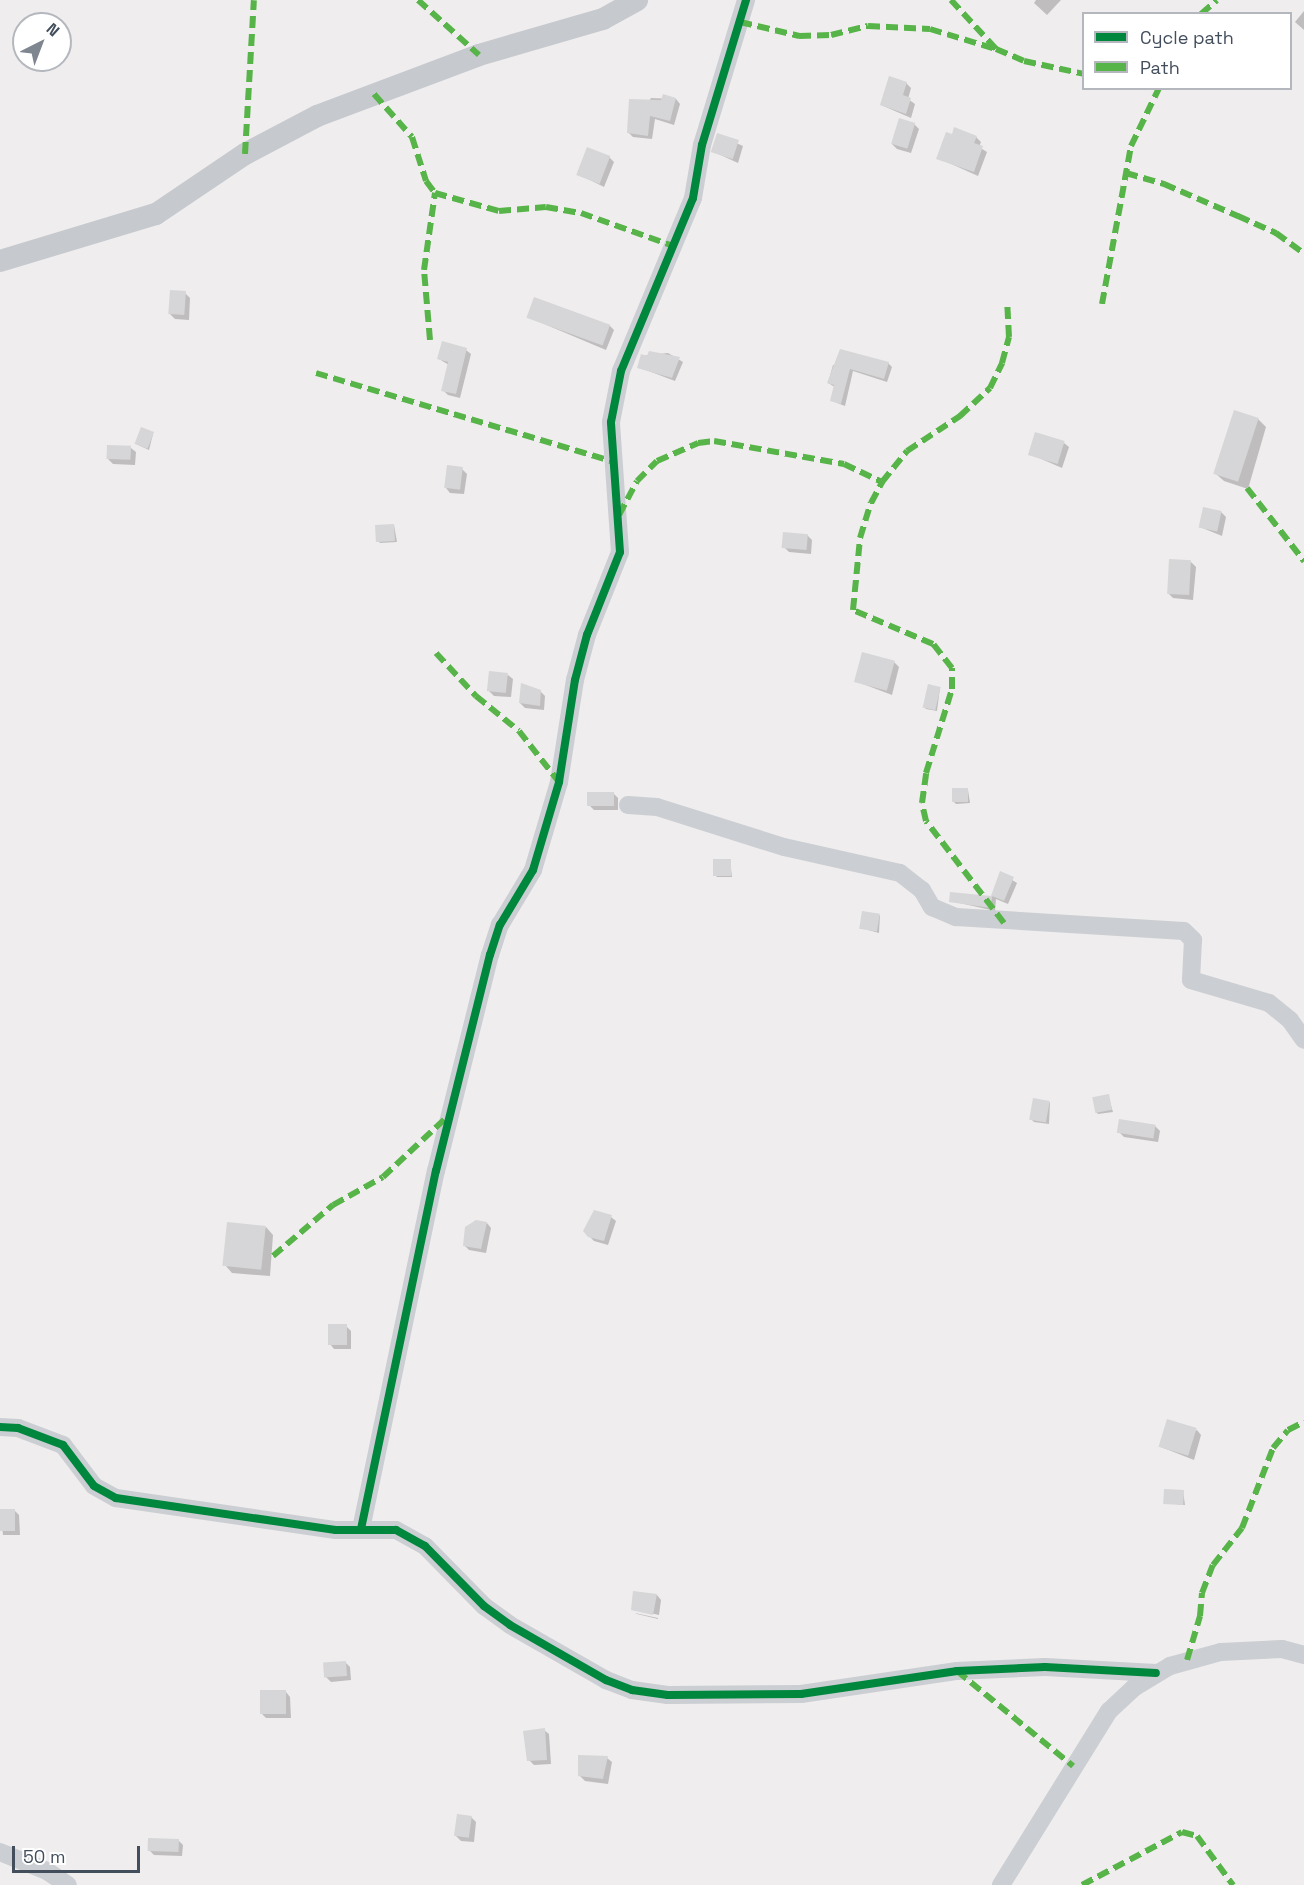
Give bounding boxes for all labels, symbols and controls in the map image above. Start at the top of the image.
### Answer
north arrow [12,12,72,72]
legend [1082,12,1292,90]
text: N [42,18,64,41]
text: Cycle path [1140,26,1234,49]
text: Path [1140,56,1180,79]
scale bar [15,1834,142,1872]
text: 50 m [23,1845,65,1868]

